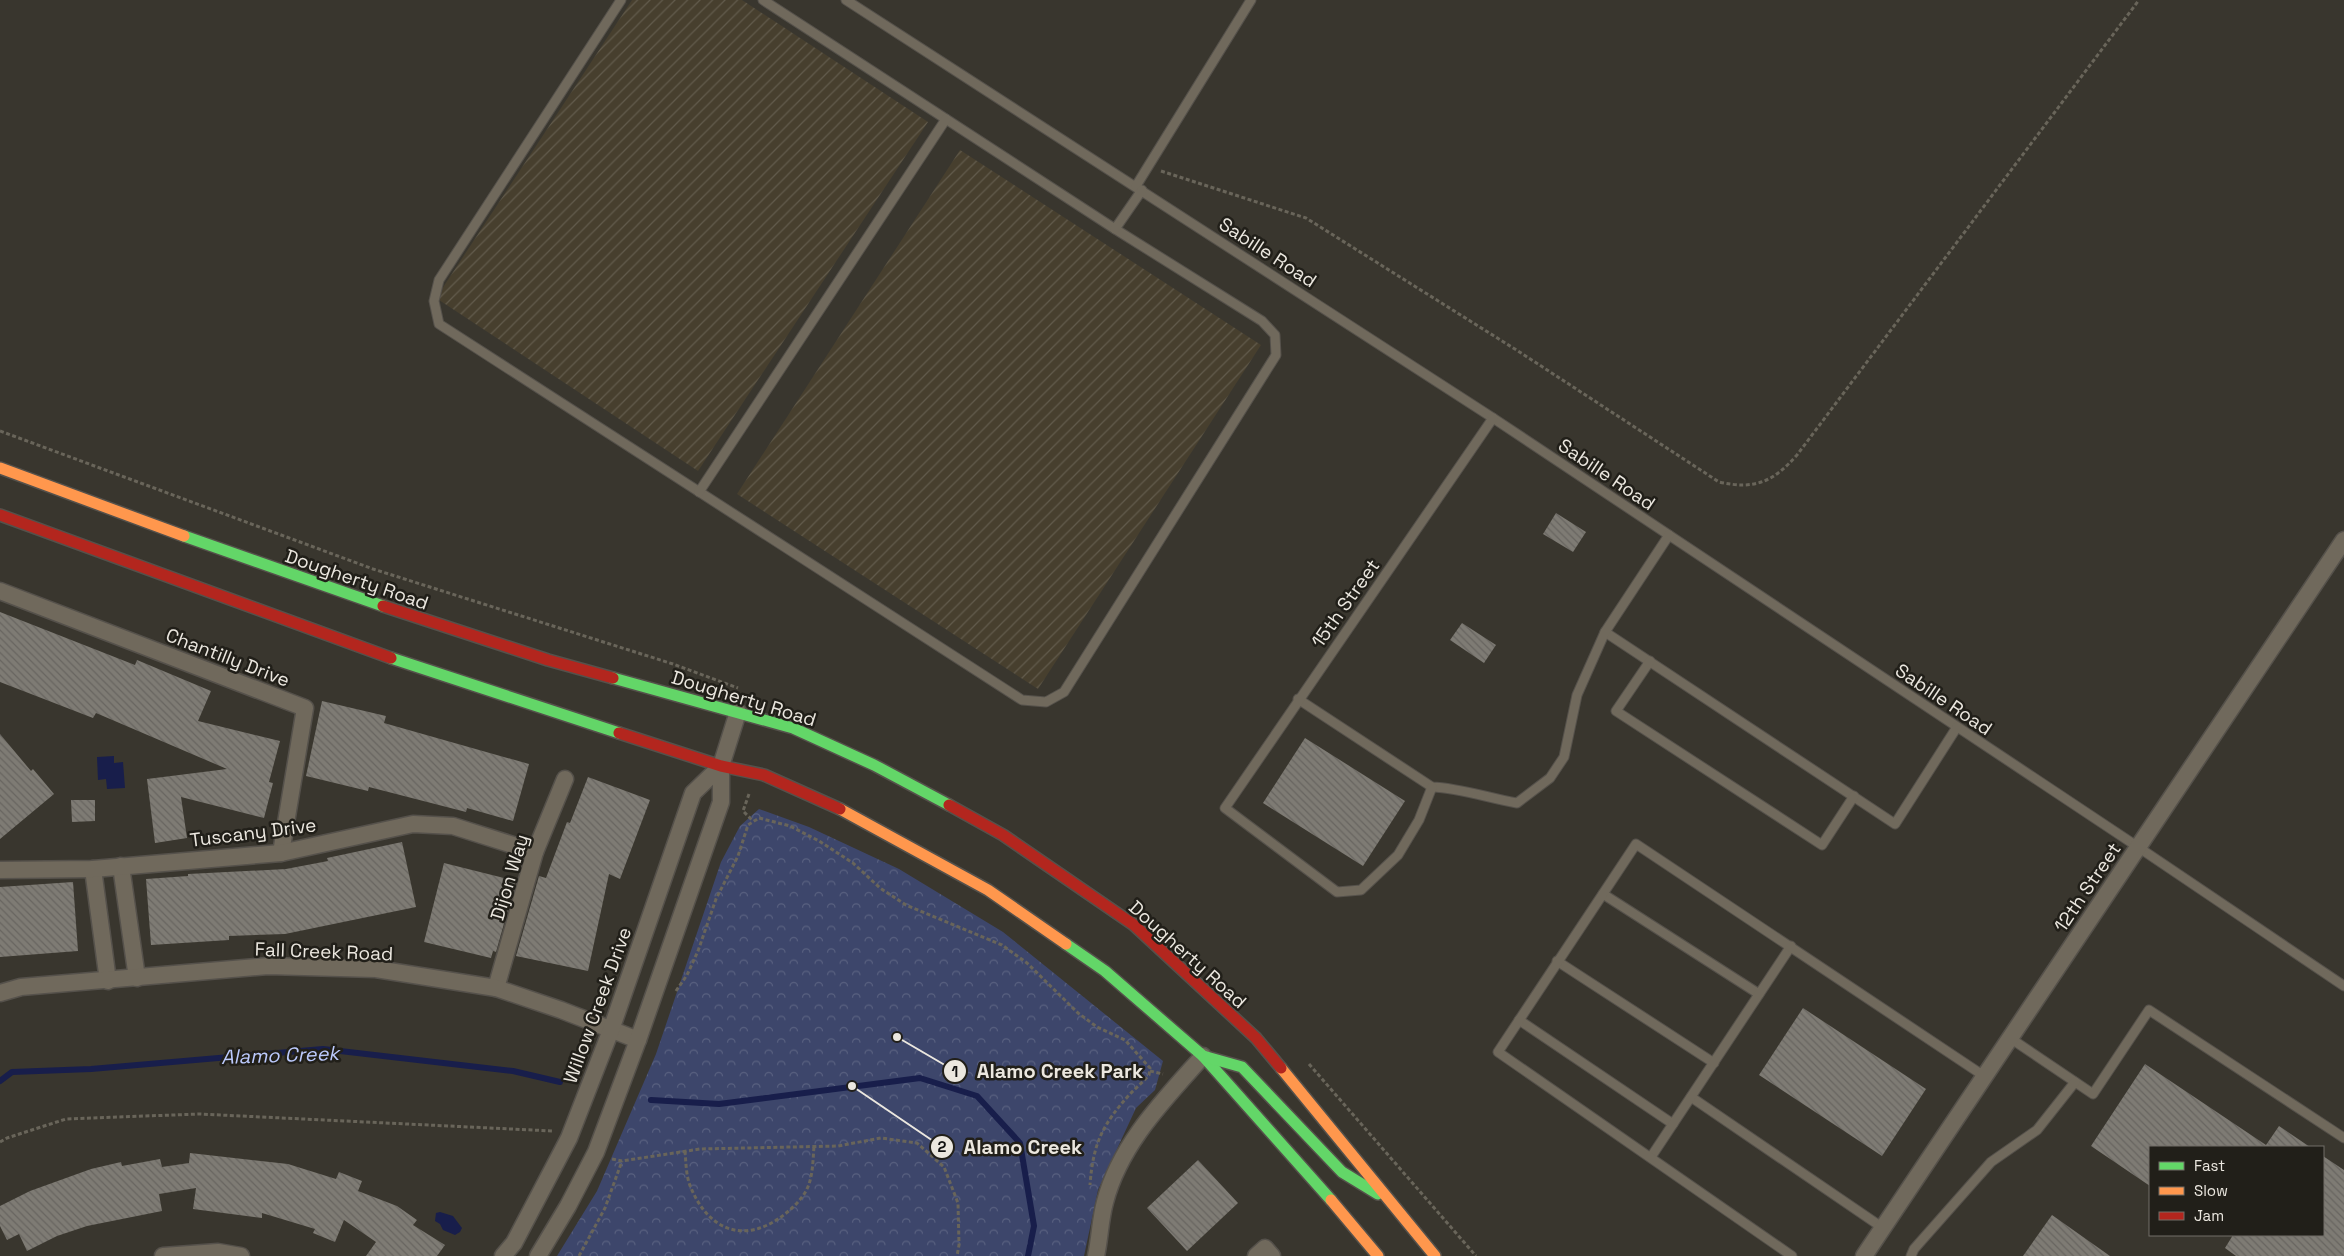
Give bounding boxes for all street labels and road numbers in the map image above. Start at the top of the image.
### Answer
street label: Sabille Road [1214,212,1321,293]
street label: Sabille Road [1553,433,1660,516]
street label: Dougherty Road [282,543,432,616]
street label: 15th Street [1306,554,1385,653]
street label: Chantilly Drive [162,622,293,693]
street label: Sabille Road [1890,658,1997,741]
street label: Dougherty Road [668,665,819,732]
street label: Tuscany Drive [188,812,318,853]
street label: Dijon Way [485,831,534,923]
street label: 12th Street [2048,838,2127,937]
street label: Dougherty Road [1124,895,1252,1014]
street label: Willow Creek Drive [558,924,637,1087]
street label: Fall Creek Road [254,937,394,966]

